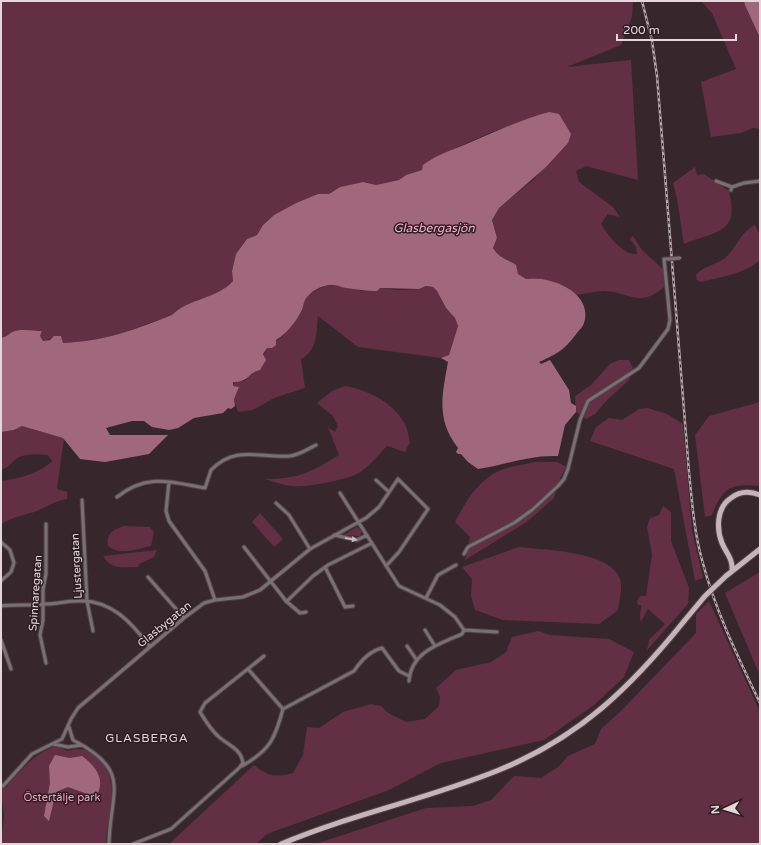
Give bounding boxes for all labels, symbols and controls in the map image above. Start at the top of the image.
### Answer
scale bar [617,16,736,42]
text: 200 m [623,23,660,37]
water label: Glasbergasjön [393,221,475,235]
street label: Ljustergatan [68,533,85,599]
one-way arrow [345,536,357,542]
street label: Spinnaregatan [26,555,45,632]
street label: Glasbygatan [135,599,194,650]
district label: GLASBERGA [105,731,189,745]
north arrow [705,789,745,829]
park label: Östertälje park [24,791,101,804]
text: N [709,805,722,815]

